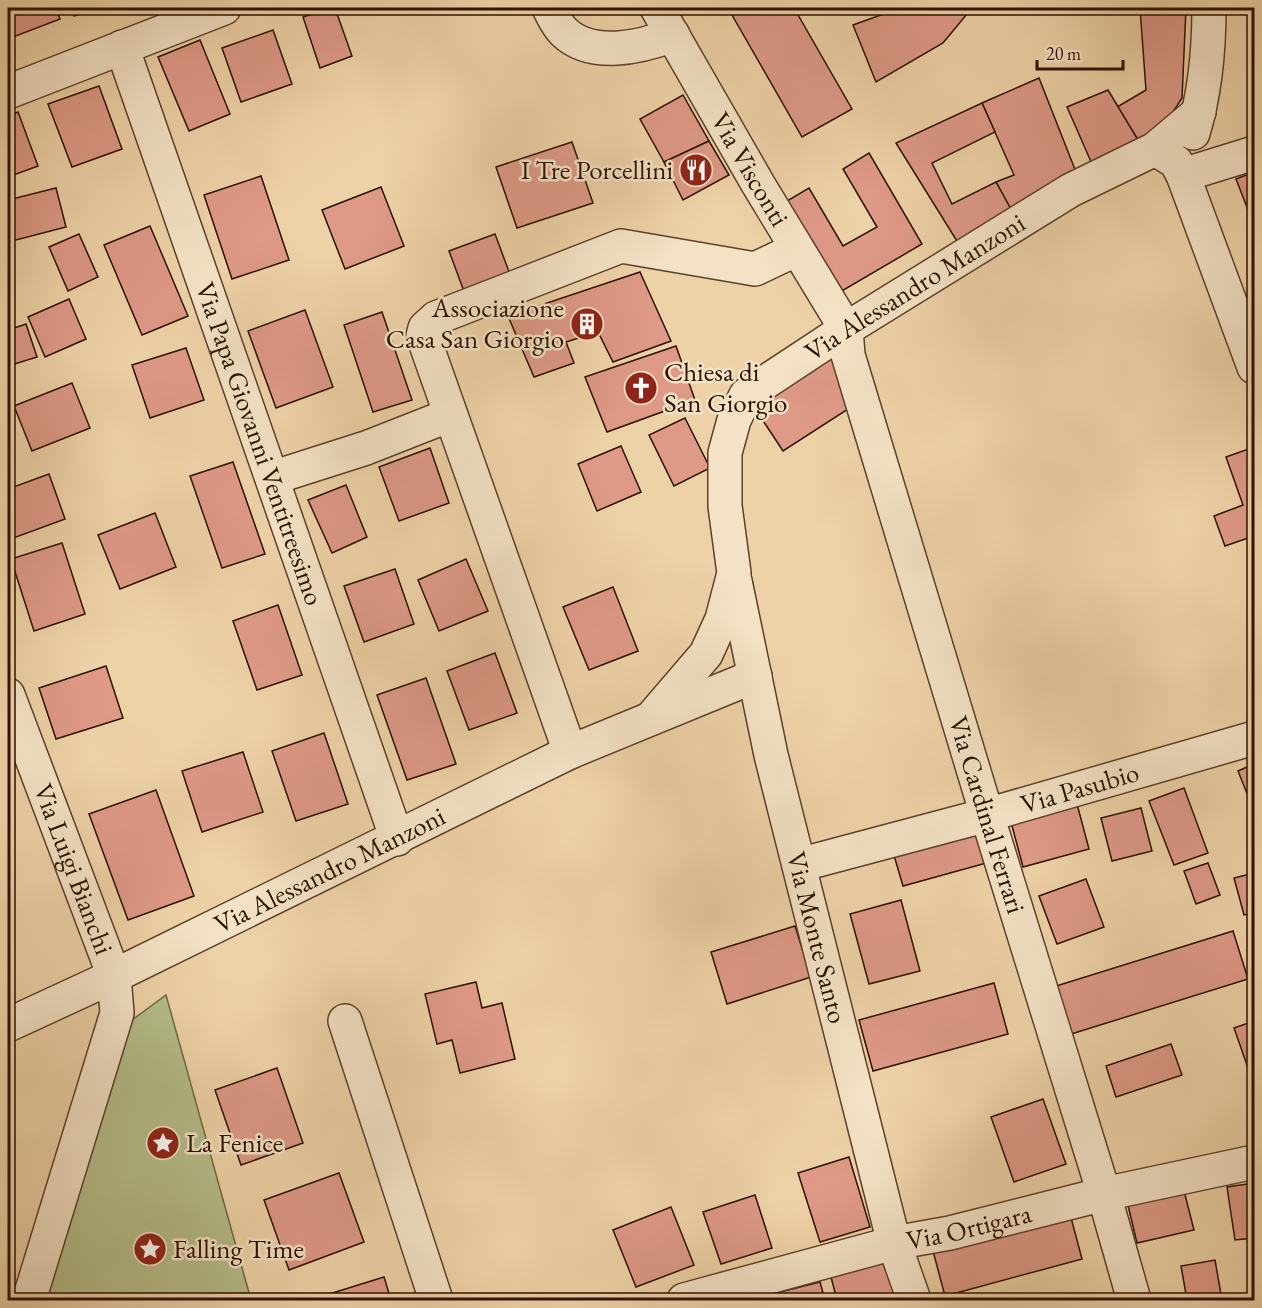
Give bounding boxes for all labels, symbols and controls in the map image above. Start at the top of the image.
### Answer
scale bar [1037,33,1122,71]
text: 20 m [1046,42,1081,65]
street label: Via Visconti [703,105,798,233]
place label: I Tre Porcellini [521,152,673,187]
restaurant icon: I Tre Porcellini [678,152,714,188]
street label: Via Alessandro Manzoni [798,205,1032,369]
street label: Via Papa Giovanni Ventitreesimo [188,277,333,610]
place label: Associazione Casa San Giorgio [386,290,564,356]
building icon: Associazione Casa San Giorgio [569,306,605,342]
place label: Chiesa di San Giorgio [664,354,787,420]
church icon: Chiesa di San Giorgio [623,370,659,406]
street label: Via Cardinal Ferrari [941,712,1034,918]
street label: Via Pasubio [1016,754,1143,821]
street label: Via Luigi Bianchi [26,779,122,960]
street label: Via Alessandro Manzoni [208,798,451,941]
street label: Via Monte Santo [779,848,856,1027]
place icon: La Fenice [145,1125,181,1161]
place label: La Fenice [186,1125,283,1160]
street label: Via Ortigara [903,1195,1035,1258]
place icon: Falling Time [132,1231,168,1267]
place label: Falling Time [173,1231,304,1266]

